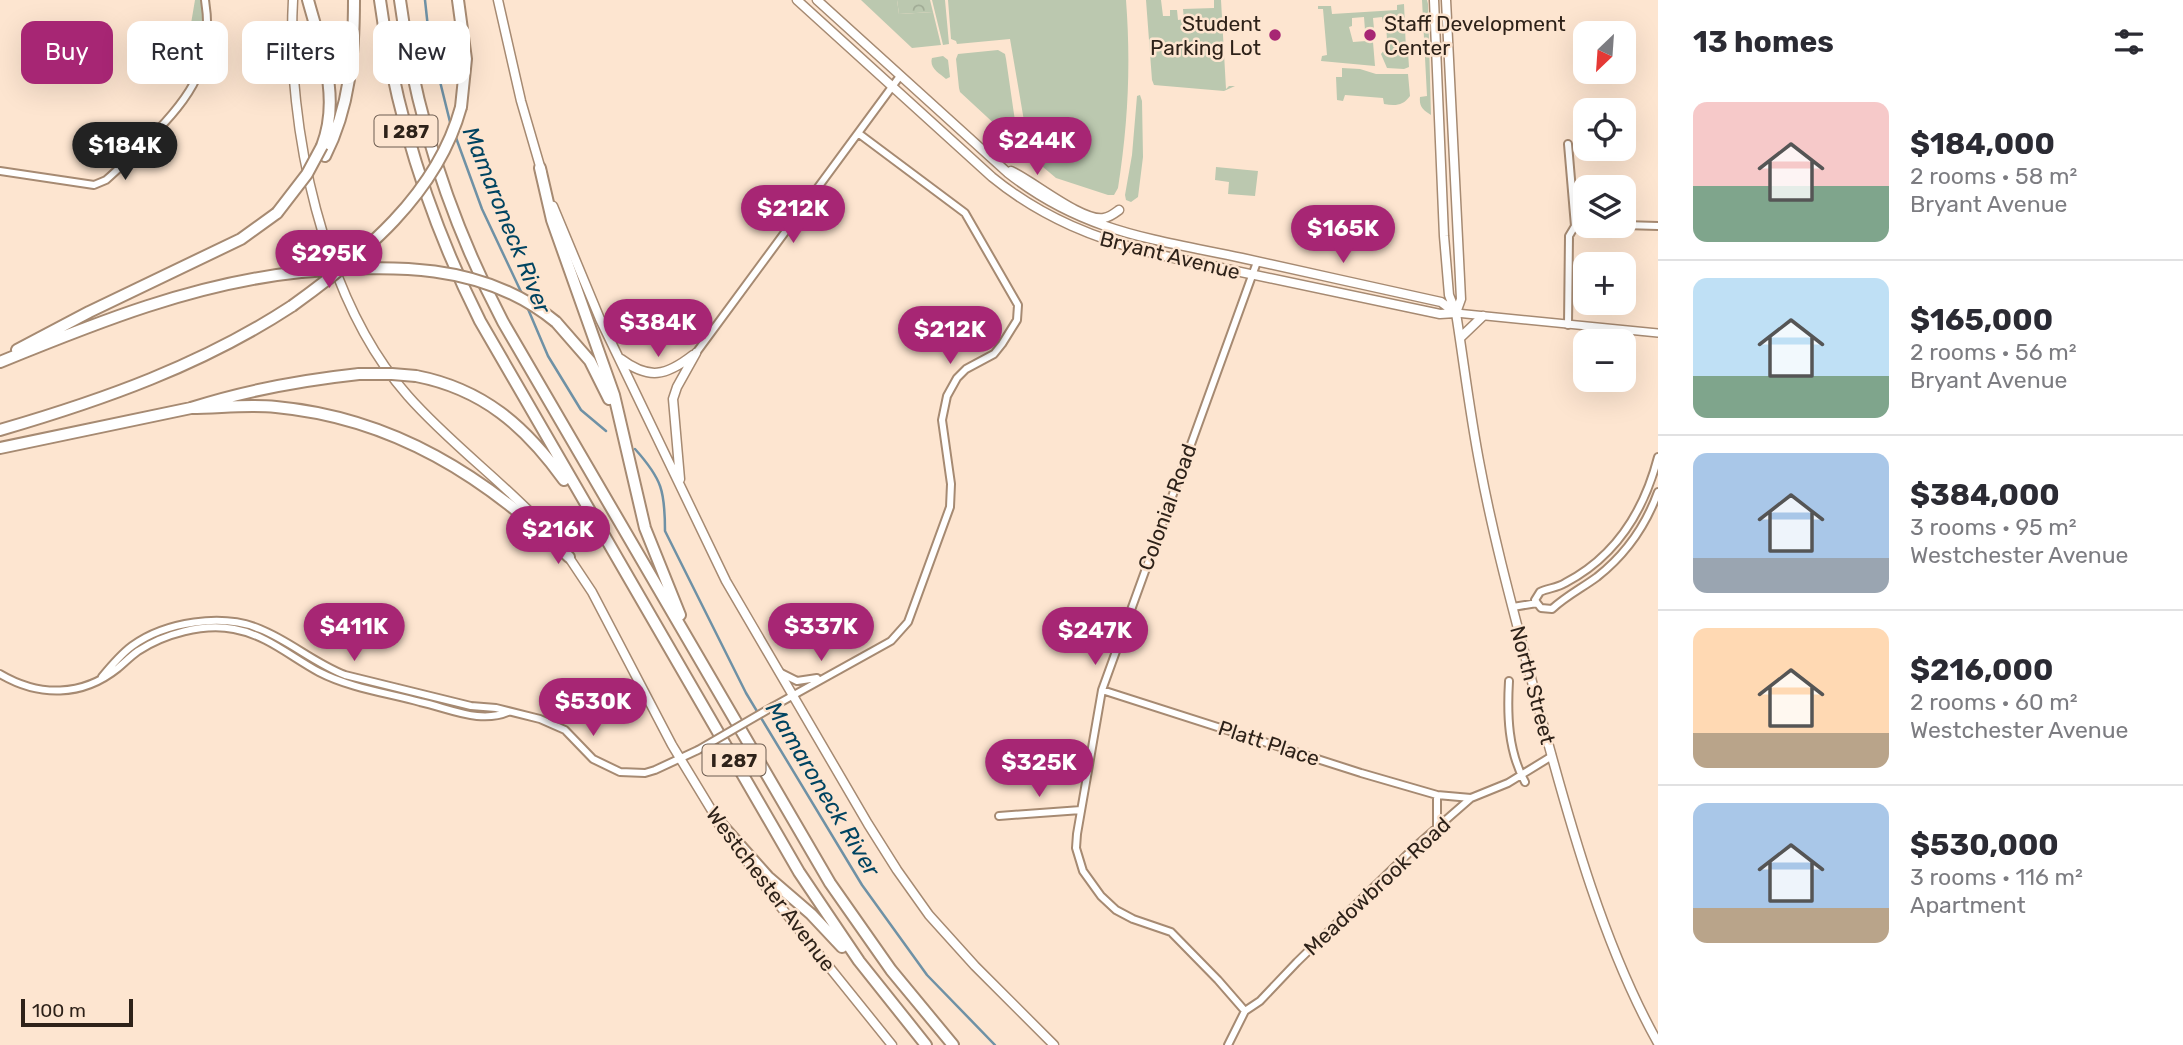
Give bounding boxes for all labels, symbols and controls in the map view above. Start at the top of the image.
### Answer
place label: Student Parking Lot [1150,11,1261,60]
place label: Staff Development Center [1384,11,1566,60]
chip: Buy [21,21,113,84]
chip: Rent [127,21,228,84]
chip: Filters [242,21,359,84]
chip: New [373,21,470,84]
north arrow [1573,21,1636,84]
map controls [1573,21,1636,392]
icon: filters [2110,23,2148,61]
text: 13 homes [1693,24,1834,60]
marker: Student Parking Lot [1267,27,1283,43]
marker: Staff Development Center [1362,27,1378,43]
button: locate [1573,98,1636,161]
road number: I 287 [374,116,438,146]
pin: $244K [988,118,1086,177]
pin: $184K [76,122,174,182]
water label: Mamaroneck River [457,123,558,319]
text: $244K [999,126,1075,154]
text: $184,000 [1910,126,2055,162]
icon: home [1749,130,1833,214]
text: $184K [88,131,162,159]
text: 2 rooms · 58 m² [1910,162,2077,190]
button: layers [1573,175,1636,238]
pin: $212K [744,186,842,245]
text: Bryant Avenue [1910,190,2067,218]
text: $212K [757,194,829,222]
pin: $165K [1294,205,1392,265]
text: $165K [1307,214,1379,242]
street label: Bryant Avenue [1097,225,1243,285]
pin: $295K [280,230,378,290]
text: $295K [291,239,367,267]
button: + [1573,252,1636,315]
pin: $384K [609,300,707,359]
text: $165,000 [1910,302,2053,338]
pin: $212K [901,306,999,366]
icon: home [1749,306,1833,390]
text: $384K [619,308,697,336]
text: $212K [914,315,986,343]
button: − [1573,329,1636,392]
text: 2 rooms · 56 m² [1910,338,2077,366]
text: Bryant Avenue [1910,366,2067,394]
street label: Colonial Road [1133,440,1201,574]
text: $384,000 [1910,477,2060,513]
icon: home [1749,481,1833,565]
pin: $216K [509,506,607,566]
text: 3 rooms · 95 m² [1910,513,2077,541]
text: $216K [522,515,594,543]
text: Westchester Avenue [1910,541,2129,569]
pin: $411K [305,604,403,663]
pin: $337K [772,604,870,663]
pin: $247K [1046,608,1144,667]
text: $411K [320,612,388,640]
text: $337K [784,612,858,640]
text: $247K [1058,616,1132,644]
street label: North Street [1505,623,1561,747]
text: $216,000 [1910,652,2053,688]
icon: home [1749,656,1833,740]
pin: $530K [544,678,642,738]
text: $530K [555,687,631,715]
text: 2 rooms · 60 m² [1910,688,2078,716]
water label: Mamaroneck River [760,697,887,882]
street label: Platt Place [1215,715,1323,771]
text: Westchester Avenue [1910,716,2129,744]
pin: $325K [990,740,1088,799]
road number: I 287 [702,744,766,776]
text: $325K [1001,748,1077,776]
street label: Westchester Avenue [701,802,841,976]
street label: Meadowbrook Road [1299,812,1455,960]
text: $530,000 [1910,827,2059,863]
icon: home [1749,831,1833,915]
text: 3 rooms · 116 m² [1910,863,2083,891]
text: Apartment [1910,891,2026,919]
scale bar [21,996,133,1028]
text: 100 m [32,999,86,1022]

